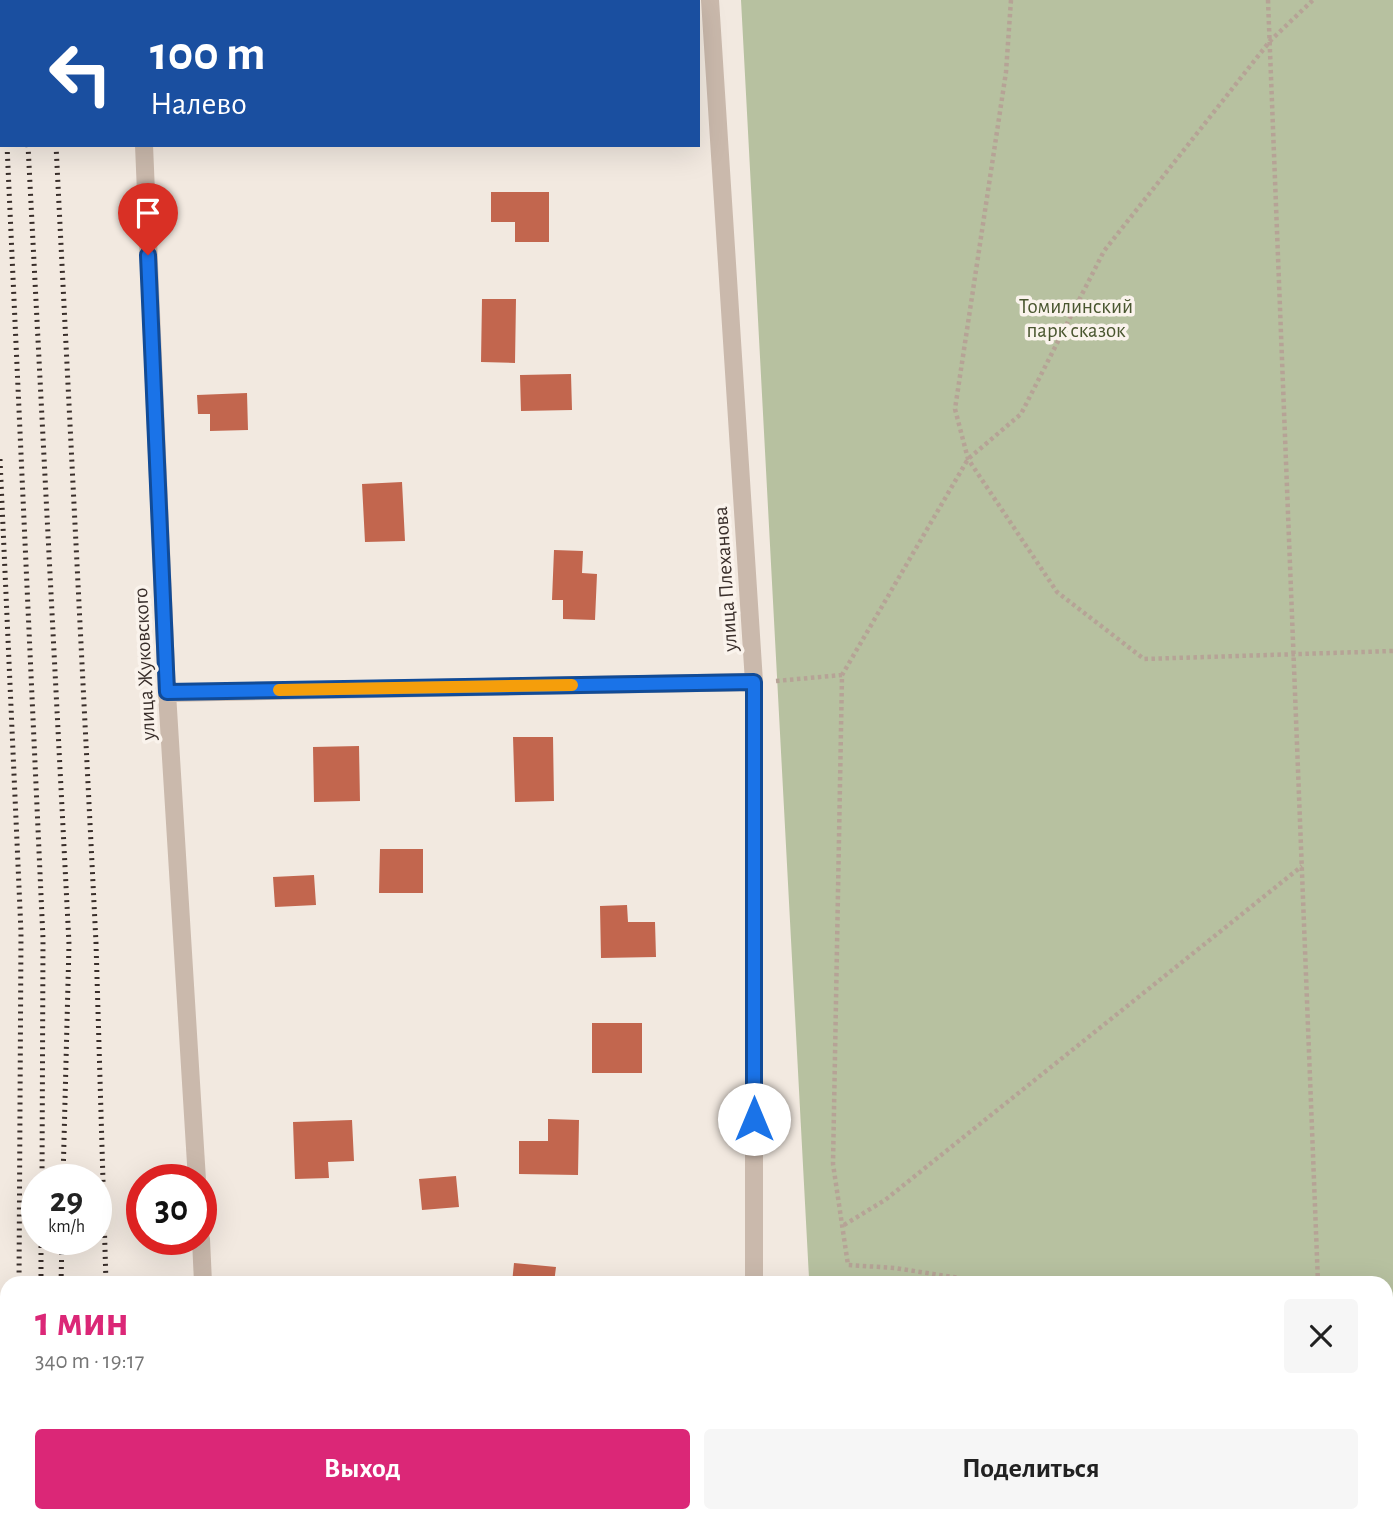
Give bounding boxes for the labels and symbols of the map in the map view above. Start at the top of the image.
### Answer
pin [118,183,178,255]
park label: Томилинский парк сказок [1019,296,1133,341]
street label: улица Плеханова [710,505,741,653]
street label: улица Жуковского [130,587,159,742]
position arrow [717,1082,791,1156]
speed limit sign: 30 [126,1164,217,1255]

